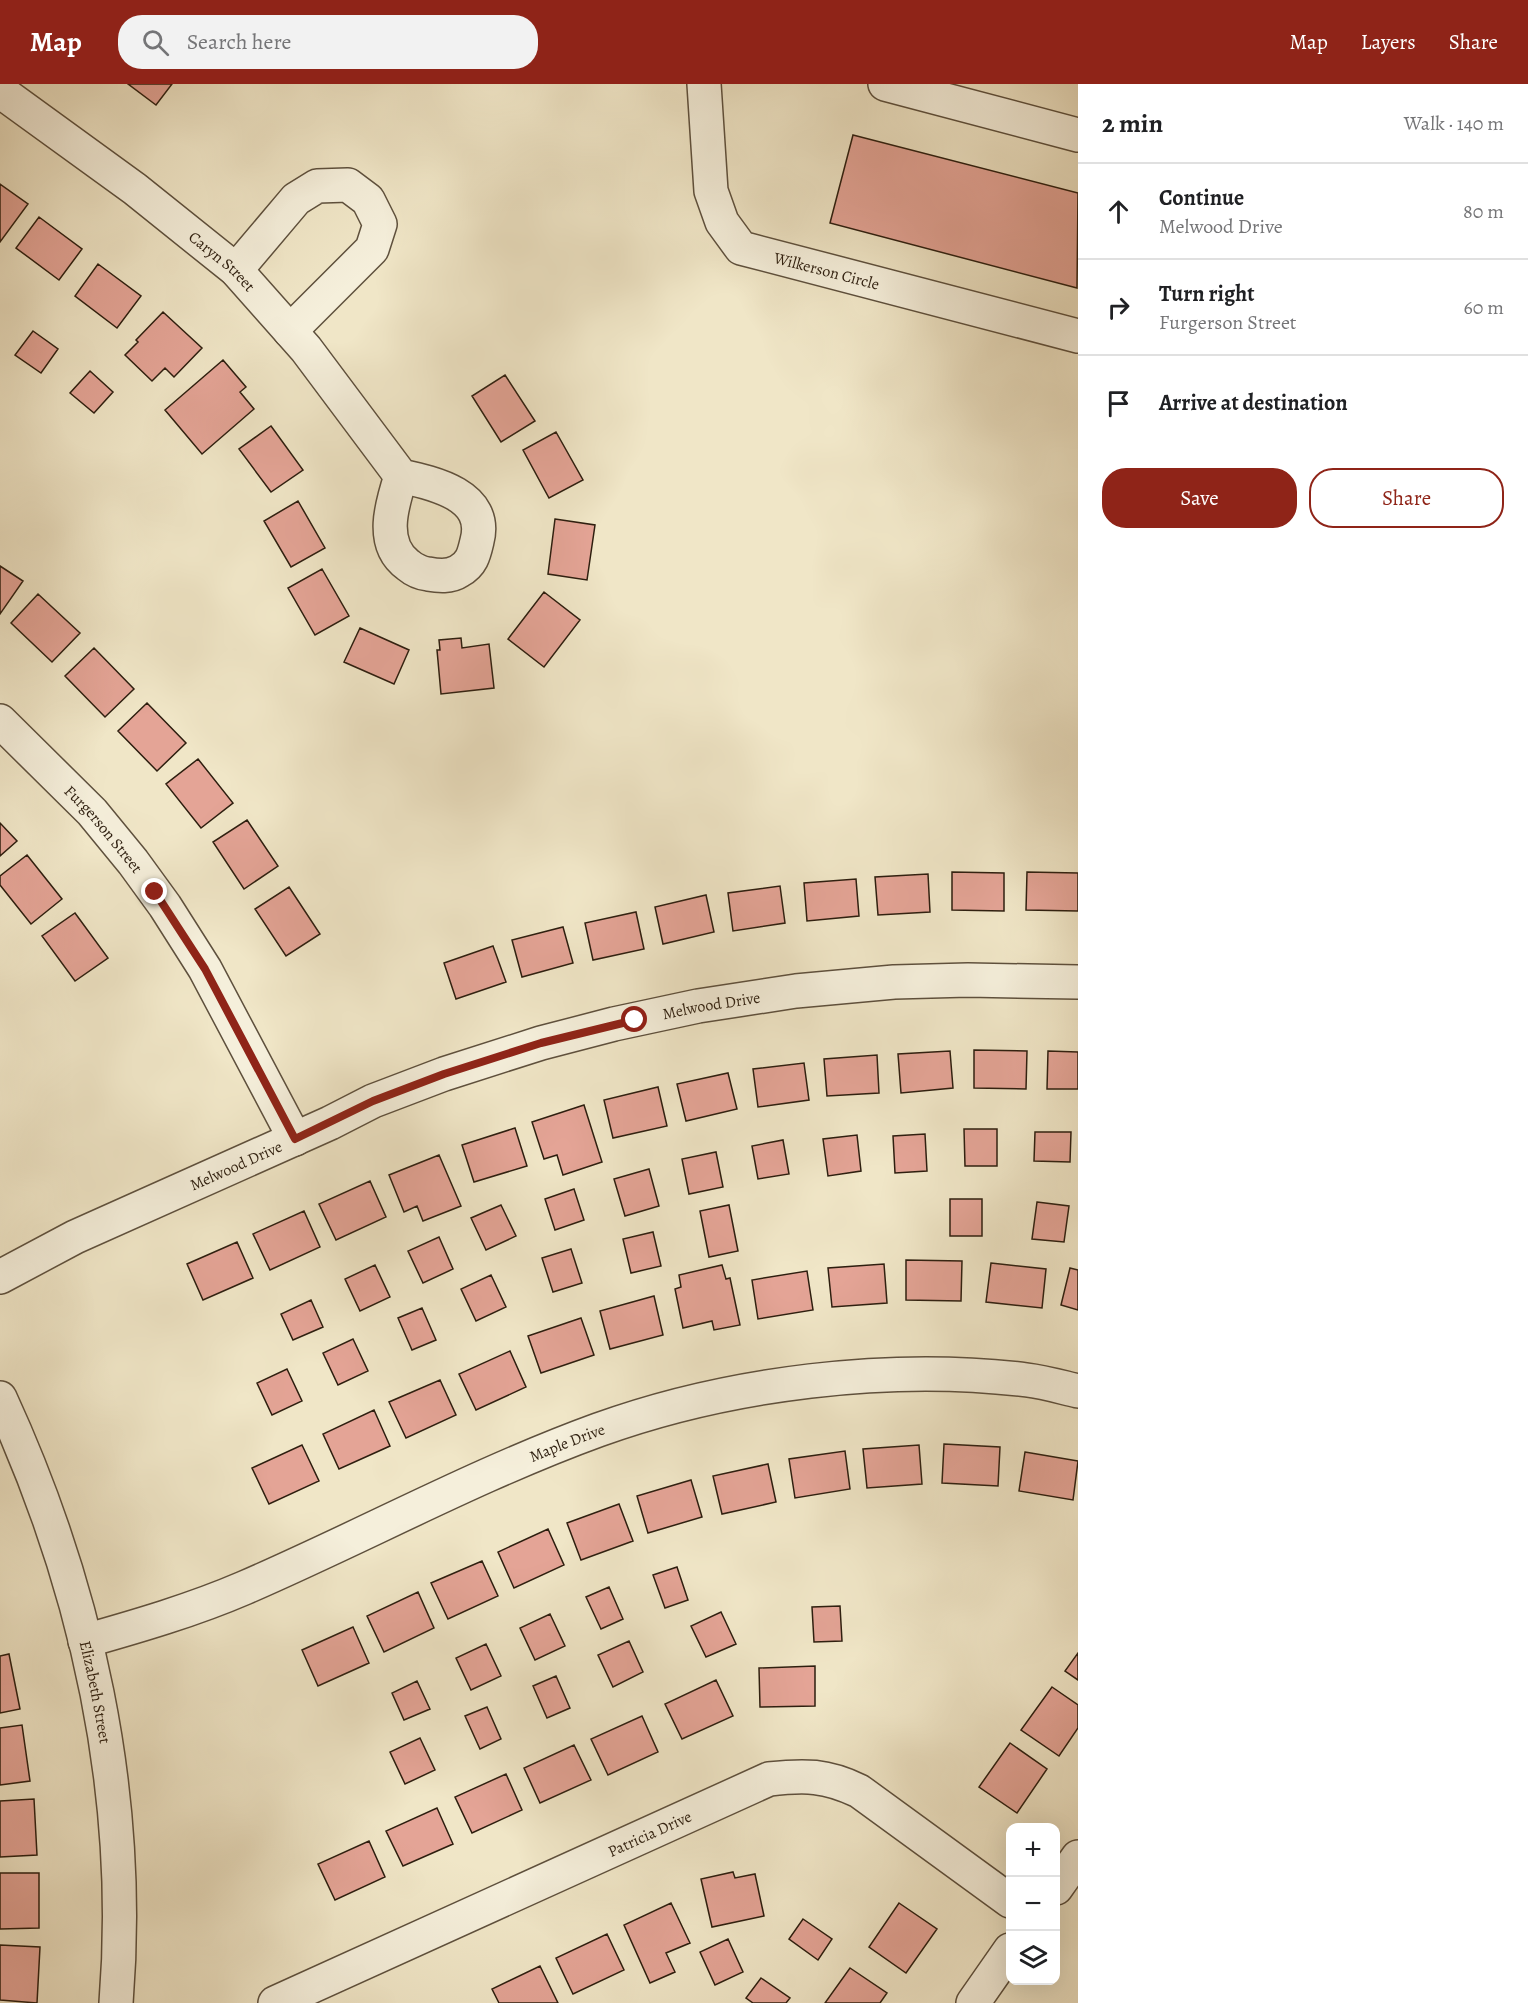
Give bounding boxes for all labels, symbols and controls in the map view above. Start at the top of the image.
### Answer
search box [118,15,538,69]
text: Map [30,23,82,61]
icon: search [139,26,172,59]
text: Search here [187,27,291,57]
text: Map [1289,28,1328,56]
text: Layers [1361,28,1416,56]
text: Share [1449,28,1498,56]
text: 2 min [1102,106,1163,141]
text: Walk · 140 m [1404,110,1504,137]
text: Continue [1159,183,1244,213]
icon: ahead [1102,195,1135,228]
text: 80 m [1463,198,1504,225]
text: Melwood Drive [1159,213,1283,240]
street label: Caryn Street [184,226,260,297]
street label: Wilkerson Circle [771,247,882,296]
text: Turn right [1159,279,1255,309]
icon: right [1102,291,1135,324]
text: 60 m [1464,294,1504,321]
text: Furgerson Street [1159,309,1296,336]
icon: arrive [1102,387,1135,420]
text: Arrive at destination [1159,388,1348,418]
button: Save [1102,468,1297,528]
button: Share [1309,468,1504,528]
street label: Furgerson Street [59,781,148,878]
route end [141,878,167,904]
street label: Melwood Drive [660,987,762,1025]
route start [621,1006,647,1032]
street label: Melwood Drive [186,1136,286,1196]
street label: Maple Drive [526,1418,608,1468]
street label: Elizabeth Street [74,1638,116,1745]
street label: Patricia Drive [604,1806,695,1863]
map controls [1006,1823,1060,1985]
button: + [1006,1823,1060,1877]
button: − [1006,1877,1060,1931]
button: layers [1006,1931,1060,1985]

